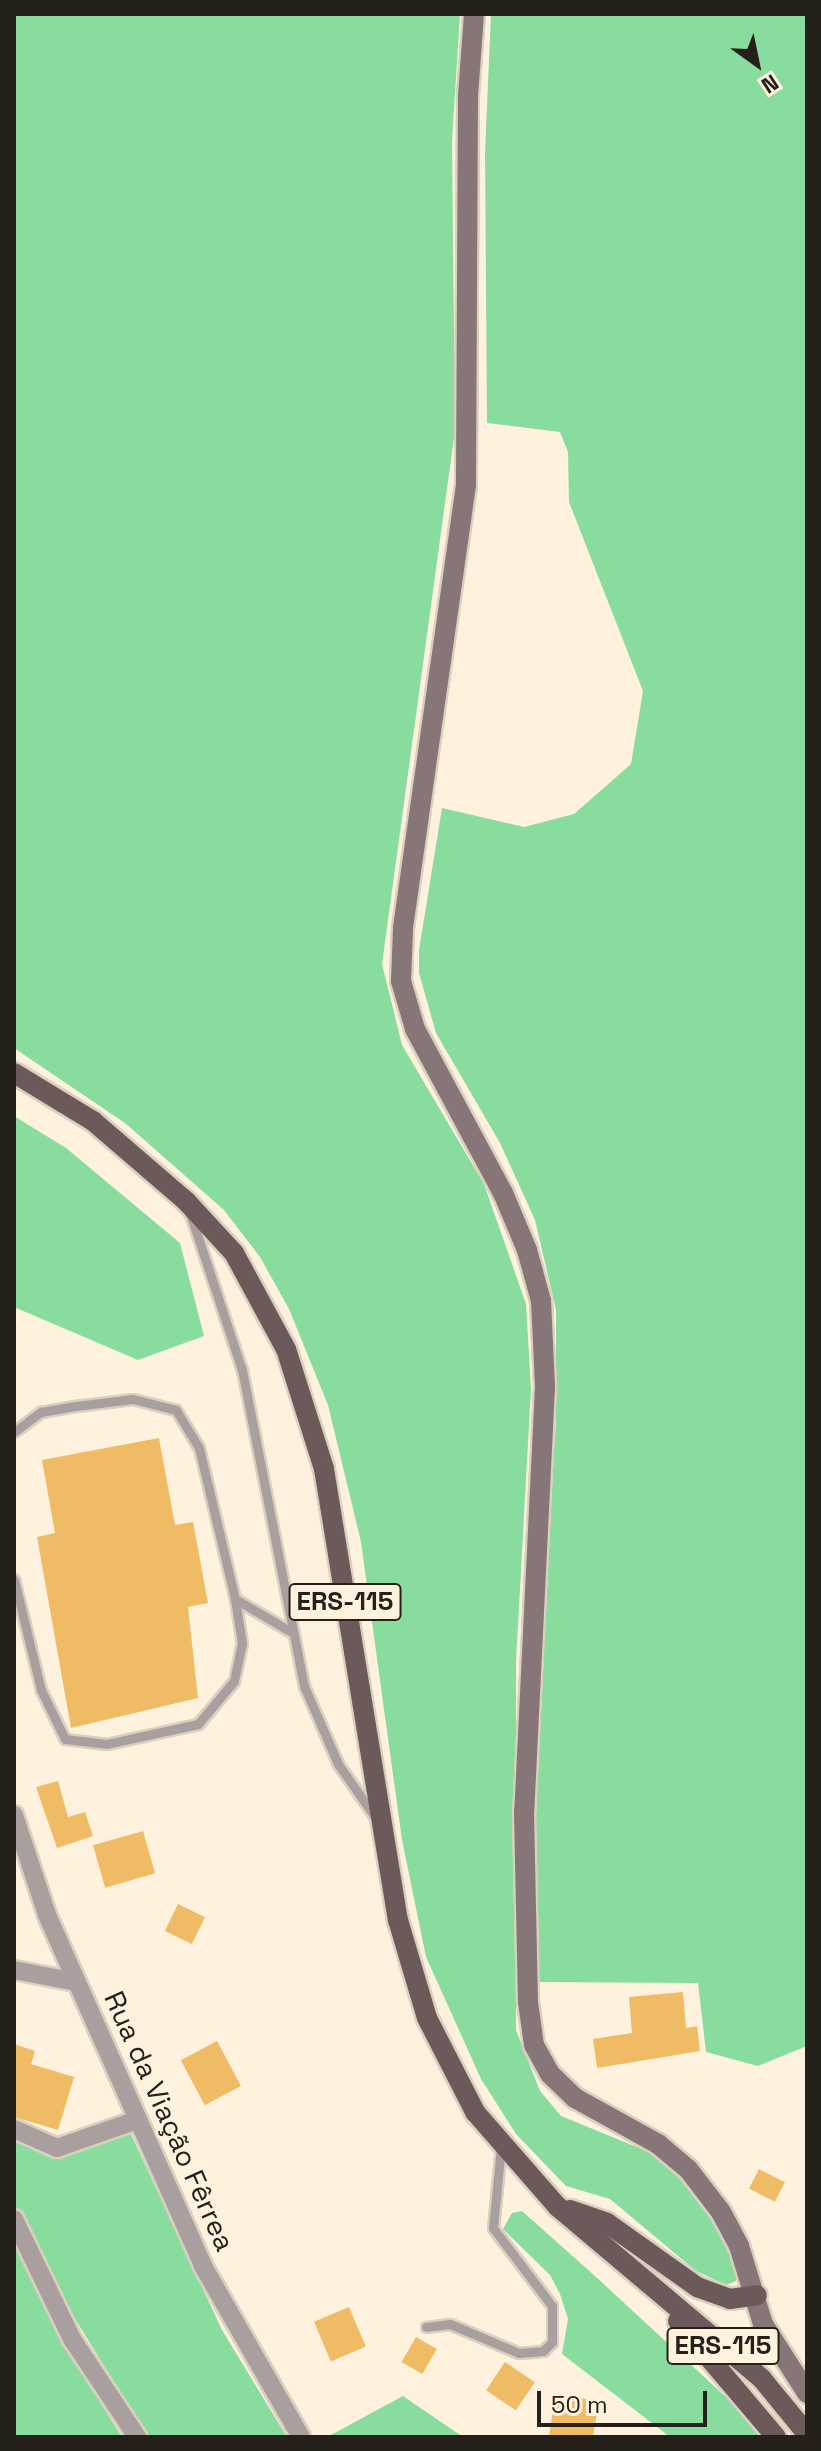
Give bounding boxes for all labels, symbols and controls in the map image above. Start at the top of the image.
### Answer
north arrow [717,24,797,104]
text: N [756,68,784,100]
road number: ERS-115 [287,1580,403,1624]
street label: Rua da Viação Fêrrea [97,1986,243,2256]
road number: ERS-115 [665,2324,781,2368]
scale bar [541,2375,711,2425]
text: 50 m [551,2389,608,2420]

